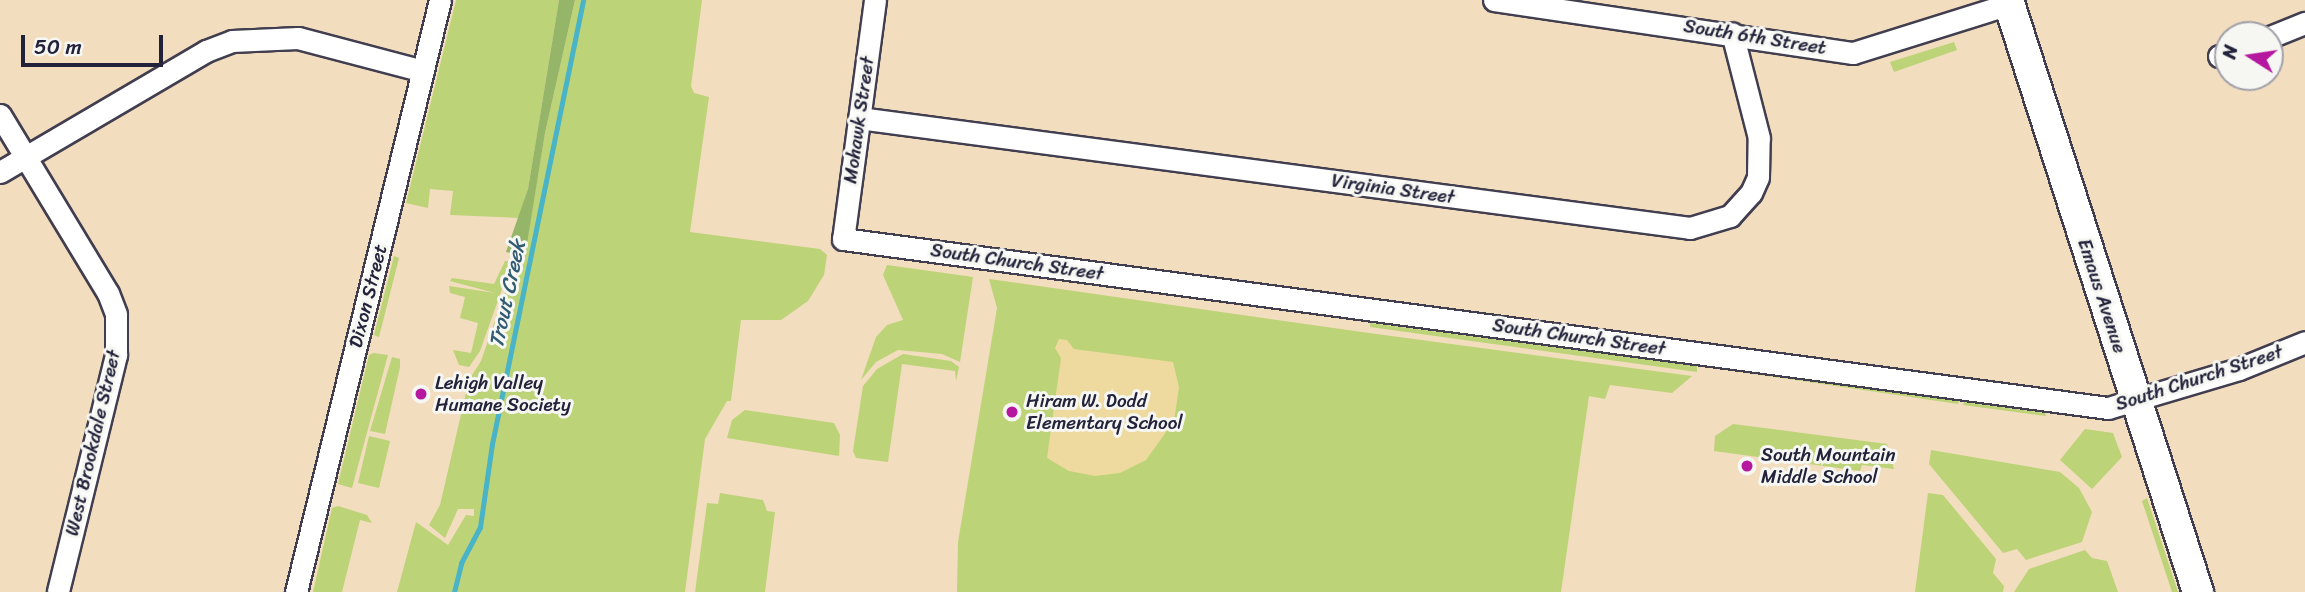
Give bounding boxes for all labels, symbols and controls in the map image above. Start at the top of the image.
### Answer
street label: South 6th Street [1682,14,1828,60]
scale bar [24,21,166,65]
north arrow [2214,21,2284,91]
text: 50 m [34,28,82,66]
text: N [2212,42,2247,62]
street label: Mohawk Street [839,55,879,185]
street label: Virginia Street [1330,169,1456,209]
street label: Emaus Avenue [2073,236,2131,356]
water label: Trout Creek [483,238,531,350]
street label: South Church Street [929,239,1105,285]
street label: Dixon Street [344,242,392,350]
street label: South Church Street [1491,314,1667,360]
street label: South Church Street [2113,340,2285,416]
street label: West Brookdale Street [60,348,126,538]
place label: Lehigh Valley Humane Society [435,372,571,416]
marker: Lehigh Valley Humane Society [413,386,429,402]
place label: Hiram W. Dodd Elementary School [1026,390,1183,434]
marker: Hiram W. Dodd Elementary School [1004,404,1020,420]
place label: South Mountain Middle School [1761,444,1895,488]
marker: South Mountain Middle School [1739,458,1755,474]

